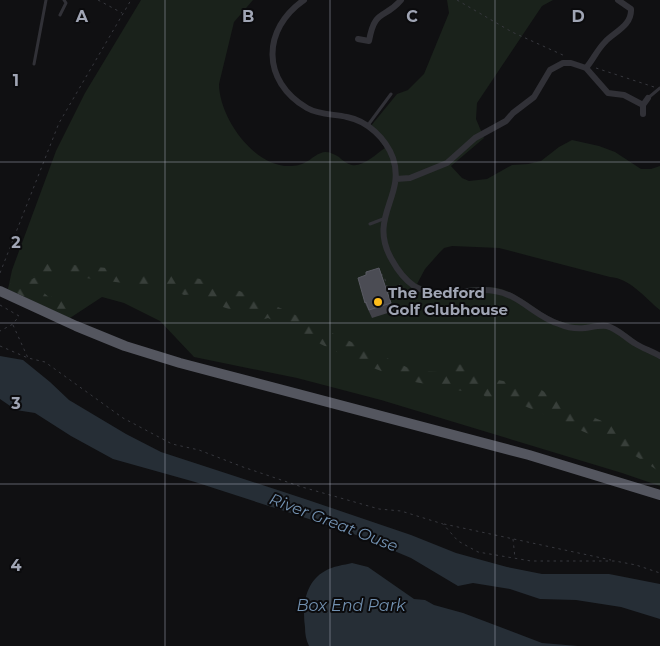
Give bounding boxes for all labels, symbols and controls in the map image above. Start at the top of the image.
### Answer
text: A [75,7,89,26]
text: B [242,7,254,26]
text: C [406,7,418,26]
text: D [571,7,585,26]
text: 1 [13,71,19,90]
text: 2 [11,233,21,252]
place label: The Bedford Golf Clubhouse [388,283,508,319]
marker: The Bedford Golf Clubhouse [372,296,384,308]
text: 3 [10,394,21,413]
water label: River Great Ouse [267,489,401,556]
text: 4 [10,556,22,575]
water label: Box End Park [296,596,407,615]

